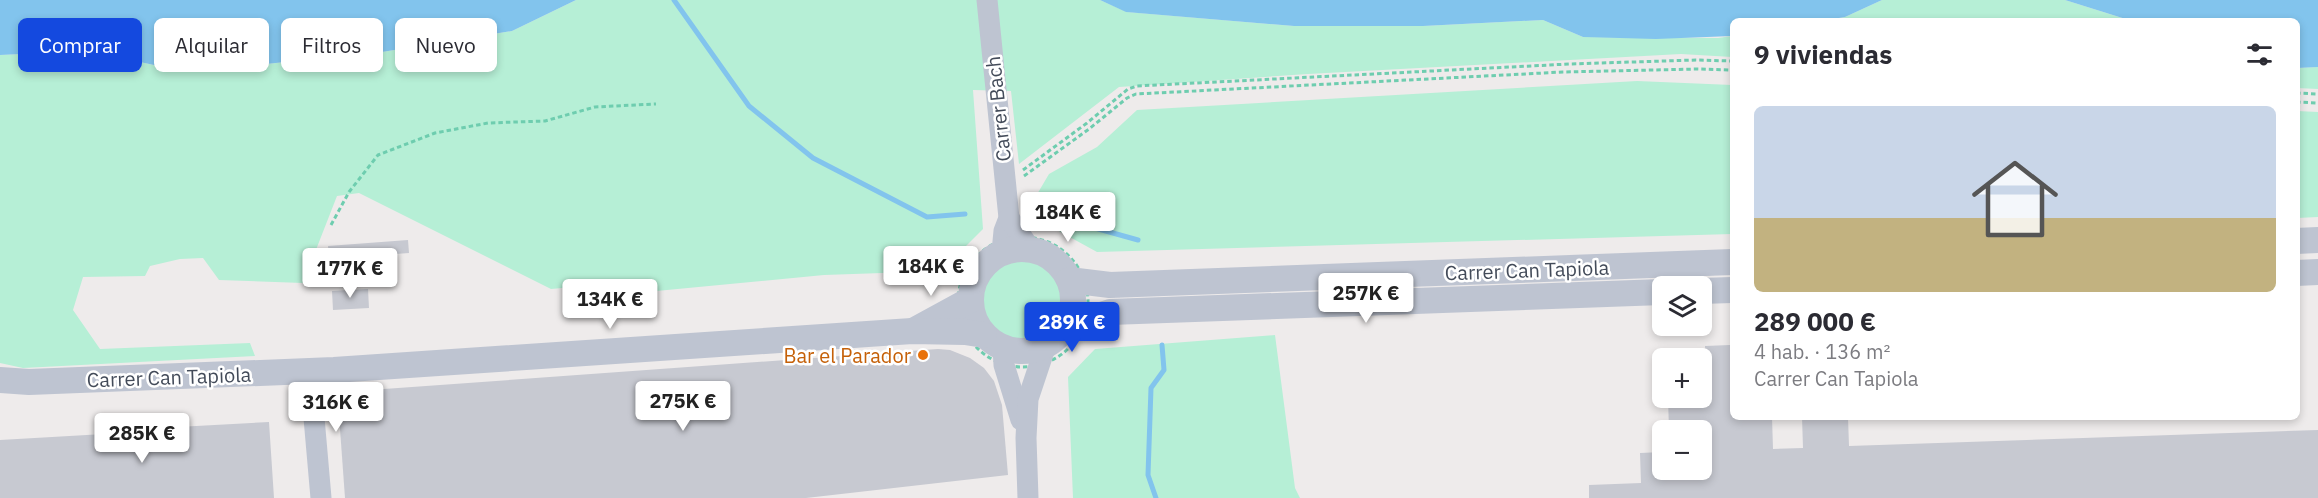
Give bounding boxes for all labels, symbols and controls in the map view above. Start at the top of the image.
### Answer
chip: Comprar [18,18,142,72]
chip: Alquilar [154,18,269,72]
chip: Filtros [281,18,383,72]
chip: Nuevo [395,18,497,72]
text: 9 viviendas [1754,37,1892,71]
icon: filters [2243,38,2276,71]
street label: Carrer Bach [979,55,1017,163]
icon: home [1961,145,2069,253]
pin: 184K € [1019,192,1117,243]
text: 184K € [1034,198,1102,225]
pin: 184K € [882,246,980,297]
pin: 177K € [301,248,399,299]
text: 184K € [897,252,965,279]
text: 177K € [316,254,384,281]
street label: Carrer Can Tapiola [1444,254,1610,286]
pin: 257K € [1317,273,1415,324]
map controls [1652,276,1712,480]
button: layers [1652,276,1712,336]
pin: 134K € [561,279,659,330]
text: 257K € [1332,279,1400,306]
text: 134K € [576,285,644,312]
pin: 289K € [1023,302,1121,353]
text: 289 000 € [1754,304,1876,338]
text: 289K € [1038,308,1106,335]
text: 4 hab. · 136 m² [1754,338,1890,365]
place label: Bar el Parador [783,342,911,369]
marker: Bar el Parador [916,348,930,362]
button: + [1652,348,1712,408]
street label: Carrer Can Tapiola [86,361,252,393]
text: Carrer Can Tapiola [1754,365,1919,392]
pin: 275K € [634,381,732,432]
pin: 316K € [287,382,385,433]
text: 275K € [649,387,717,414]
text: 316K € [302,388,370,415]
pin: 285K € [93,413,191,464]
text: 285K € [108,419,176,446]
button: − [1652,420,1712,480]

